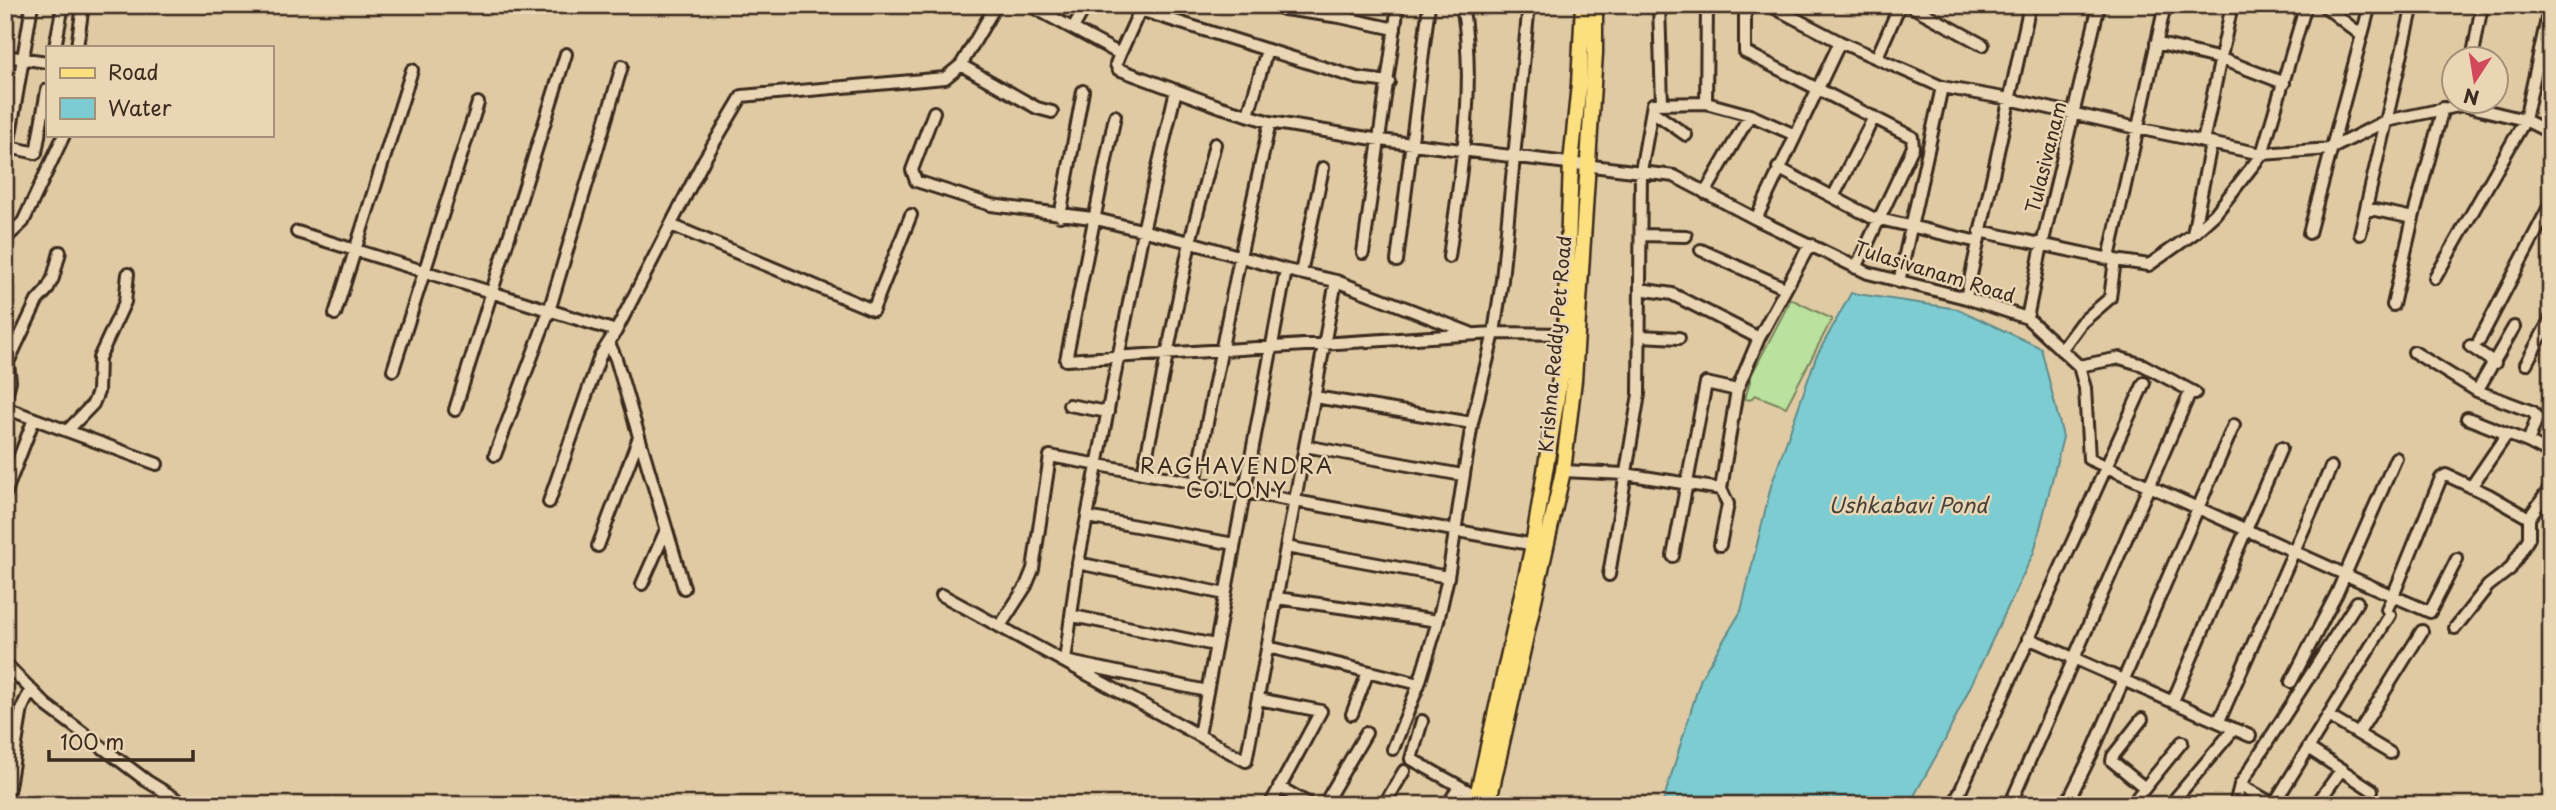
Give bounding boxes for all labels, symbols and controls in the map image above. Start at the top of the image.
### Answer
legend [46,46,273,136]
north arrow [2440,46,2510,116]
text: Road [108,55,159,87]
text: N [2461,82,2482,113]
text: Water [108,91,172,123]
street label: Tulasivanam [2018,98,2072,216]
street label: Tulasivanam Road [1851,233,2019,309]
street label: Krishna Reddy Pet Road [1531,234,1577,454]
district label: RAGHAVENDRA COLONY [1140,449,1334,505]
water label: Ushkabavi Pond [1828,488,1990,520]
scale bar [49,719,192,763]
text: 100 m [60,725,124,757]

